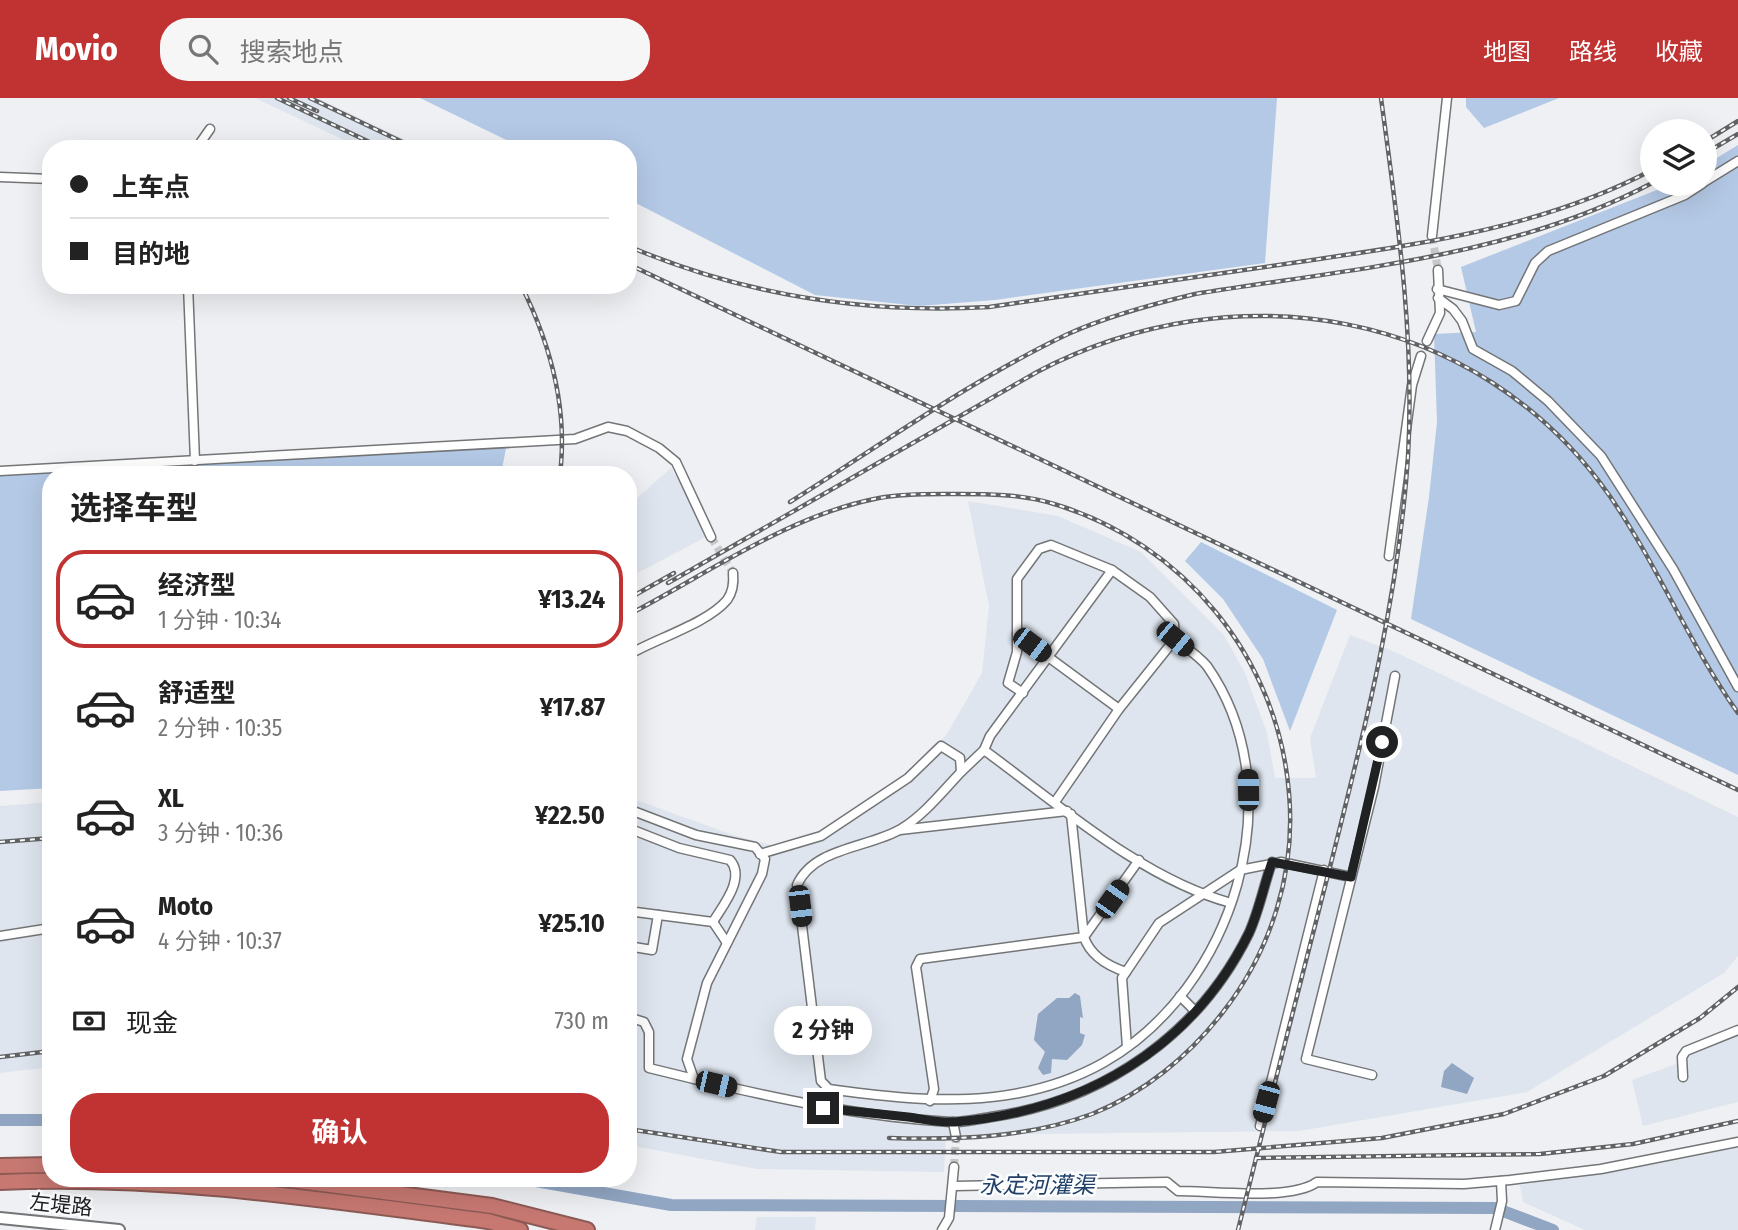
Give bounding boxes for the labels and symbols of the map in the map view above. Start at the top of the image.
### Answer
car [1153,617,1198,661]
car [1009,624,1056,666]
route start [1366,726,1398,758]
car [1238,769,1259,811]
car [1092,876,1133,922]
car [788,884,813,928]
callout: 2 分钟 [774,1006,872,1056]
car [694,1069,739,1099]
car [1251,1079,1282,1125]
route end [807,1092,839,1124]
water label: 永定河灌渠 [980,1171,1098,1199]
street label: 左堤路 [28,1189,94,1221]

